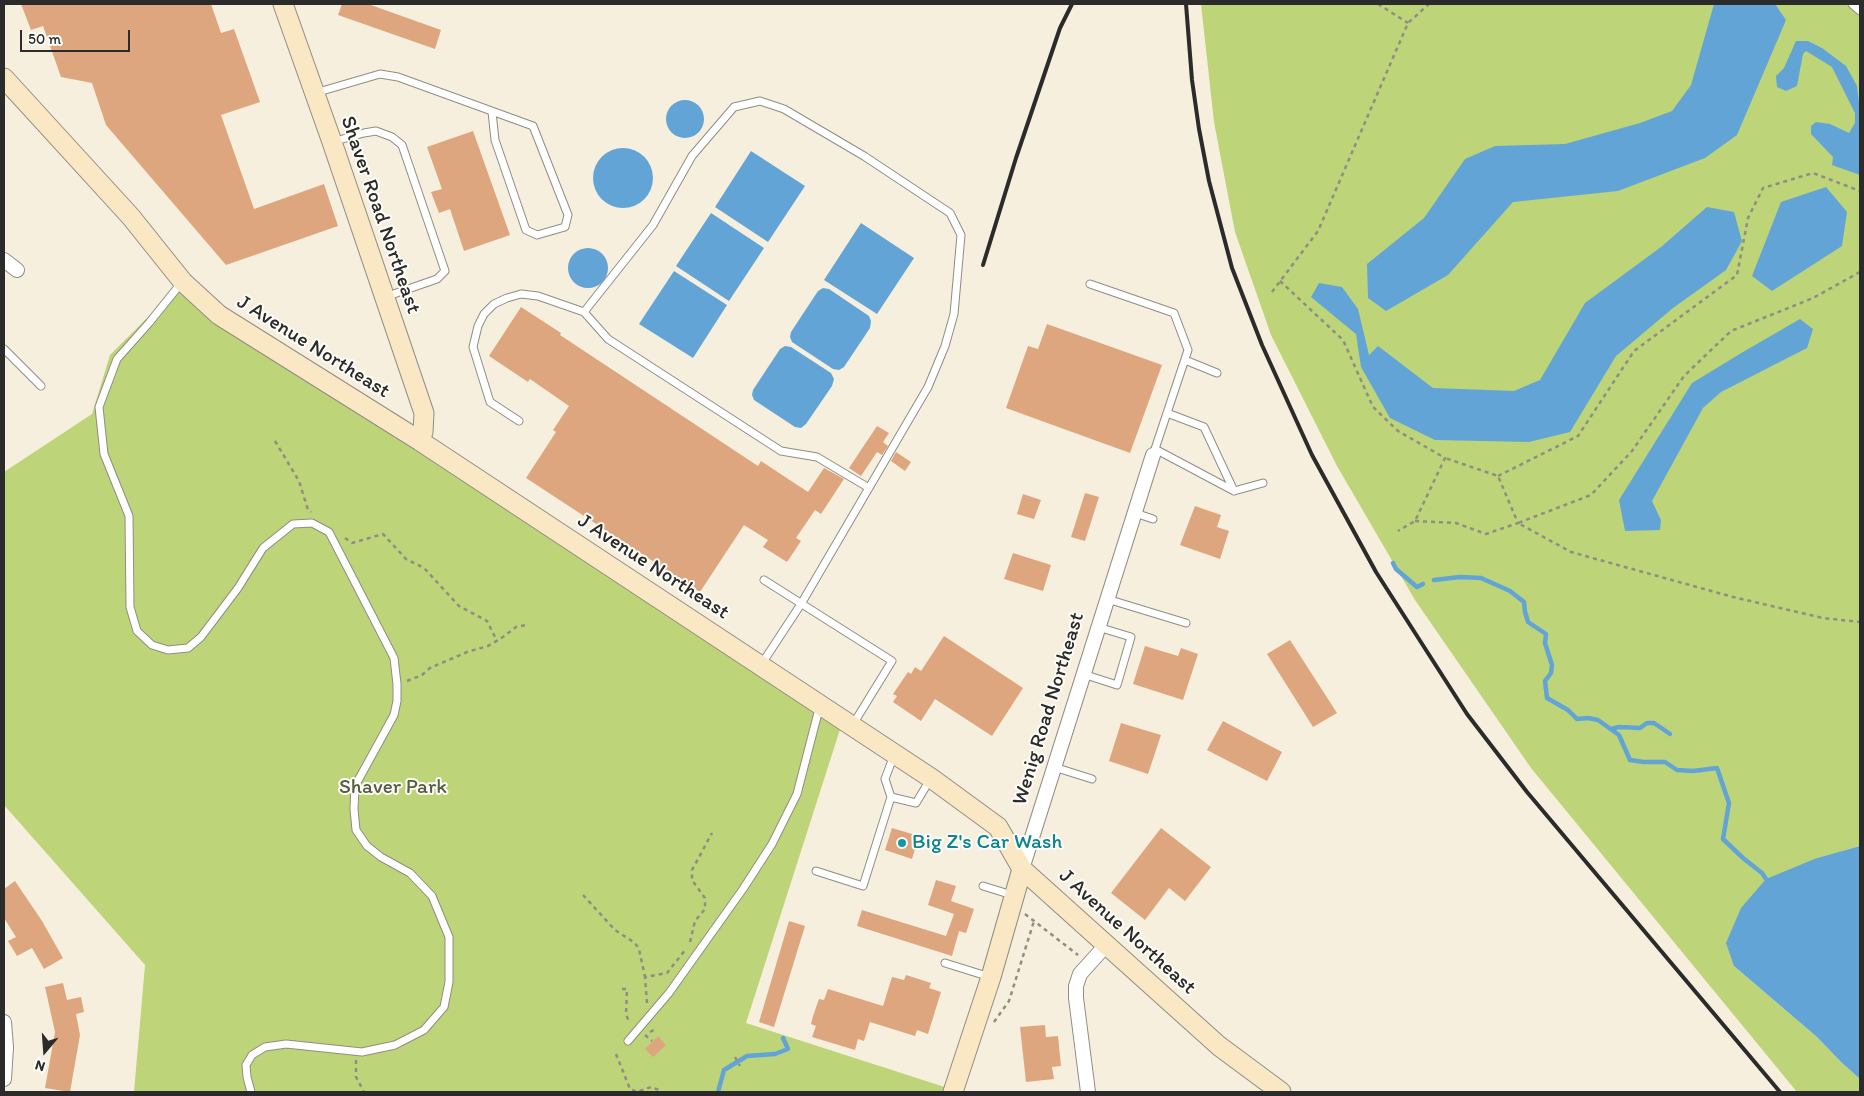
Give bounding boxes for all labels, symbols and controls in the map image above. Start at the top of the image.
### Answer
scale bar [22,20,132,52]
text: 50 m [28,30,61,48]
street label: Shaver Road Northeast [334,113,426,317]
street label: J Avenue Northeast [232,290,394,404]
street label: J Avenue Northeast [572,509,734,625]
street label: Wenig Road Northeast [1008,610,1090,808]
park label: Shaver Park [339,775,447,801]
place label: Big Z's Car Wash [912,830,1062,856]
marker: Big Z's Car Wash [896,837,908,849]
street label: J Avenue Northeast [1053,864,1201,1000]
north arrow [20,1026,70,1076]
text: N [33,1056,47,1075]

